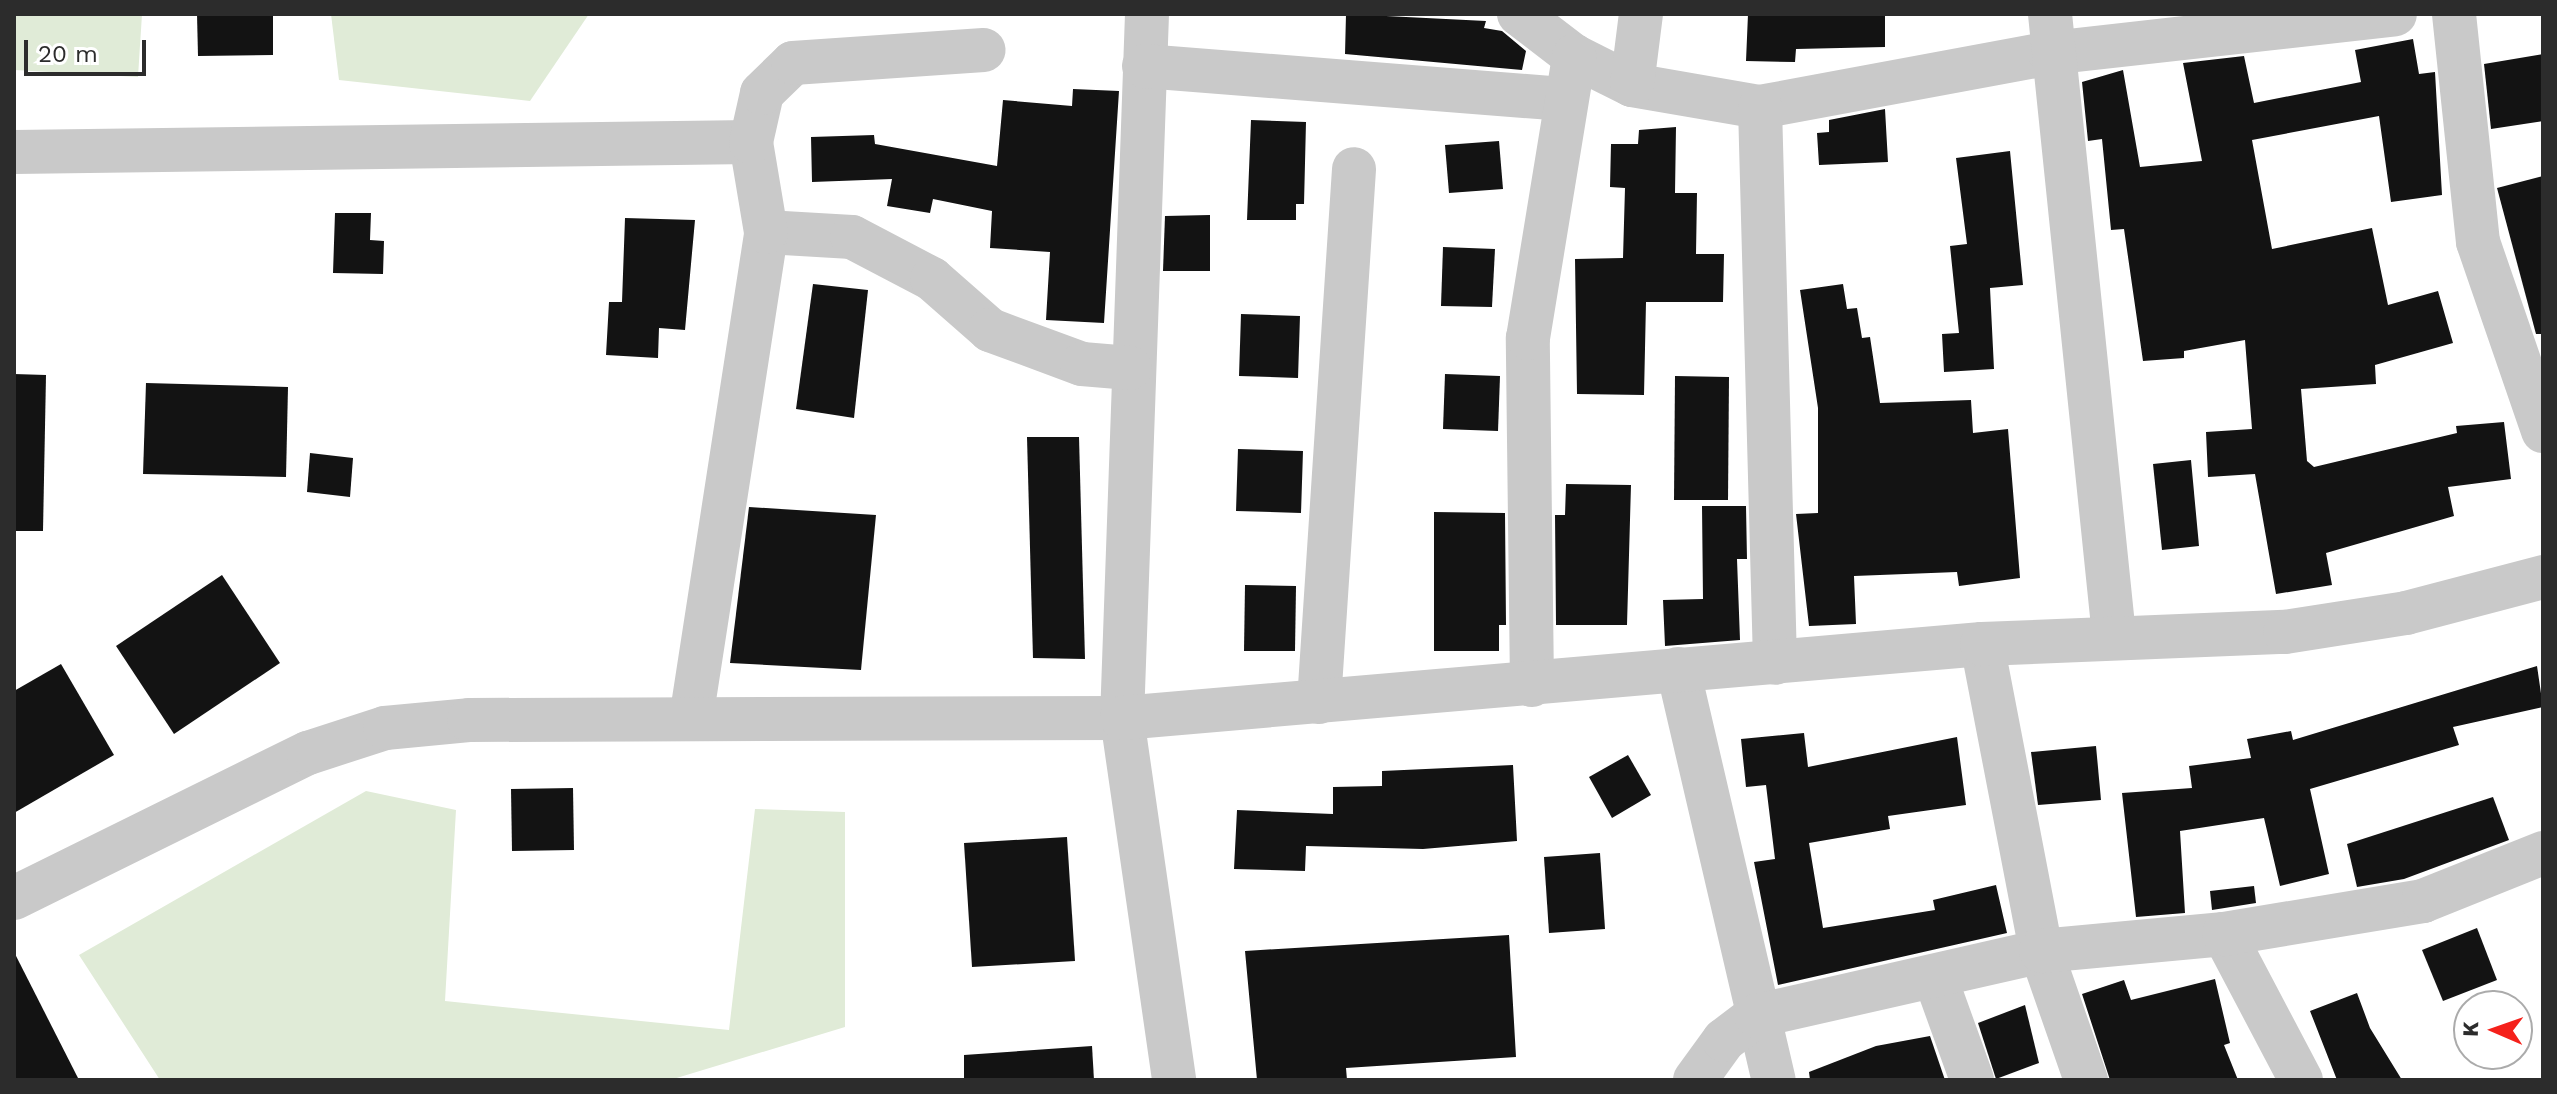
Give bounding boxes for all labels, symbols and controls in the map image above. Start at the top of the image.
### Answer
scale bar [28,24,150,74]
text: 20 m [38,40,98,68]
north arrow [2453,990,2533,1070]
text: K [2458,1021,2483,1037]

